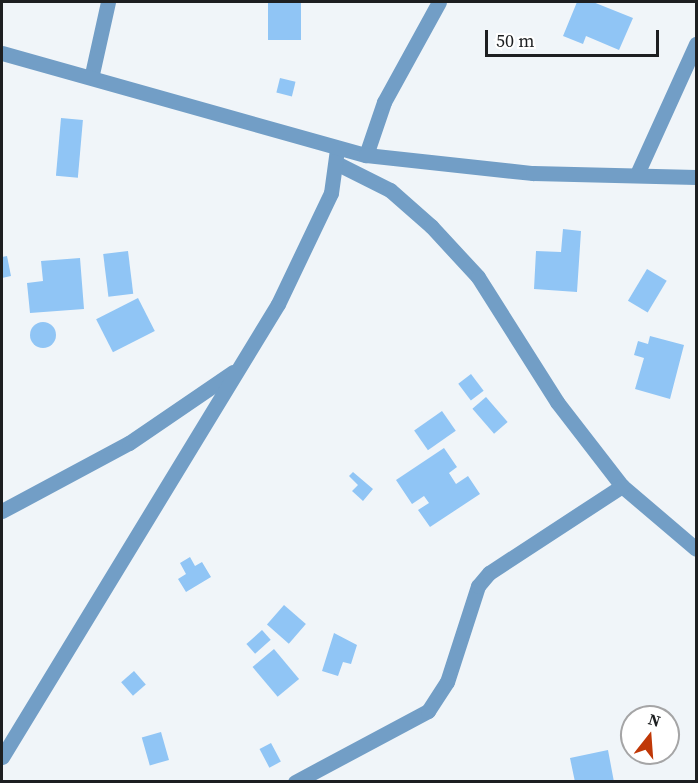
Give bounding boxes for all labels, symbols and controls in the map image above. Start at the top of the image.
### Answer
scale bar [488,18,662,56]
text: 50 m [496,28,534,53]
north arrow [620,705,680,765]
text: N [646,707,663,732]

